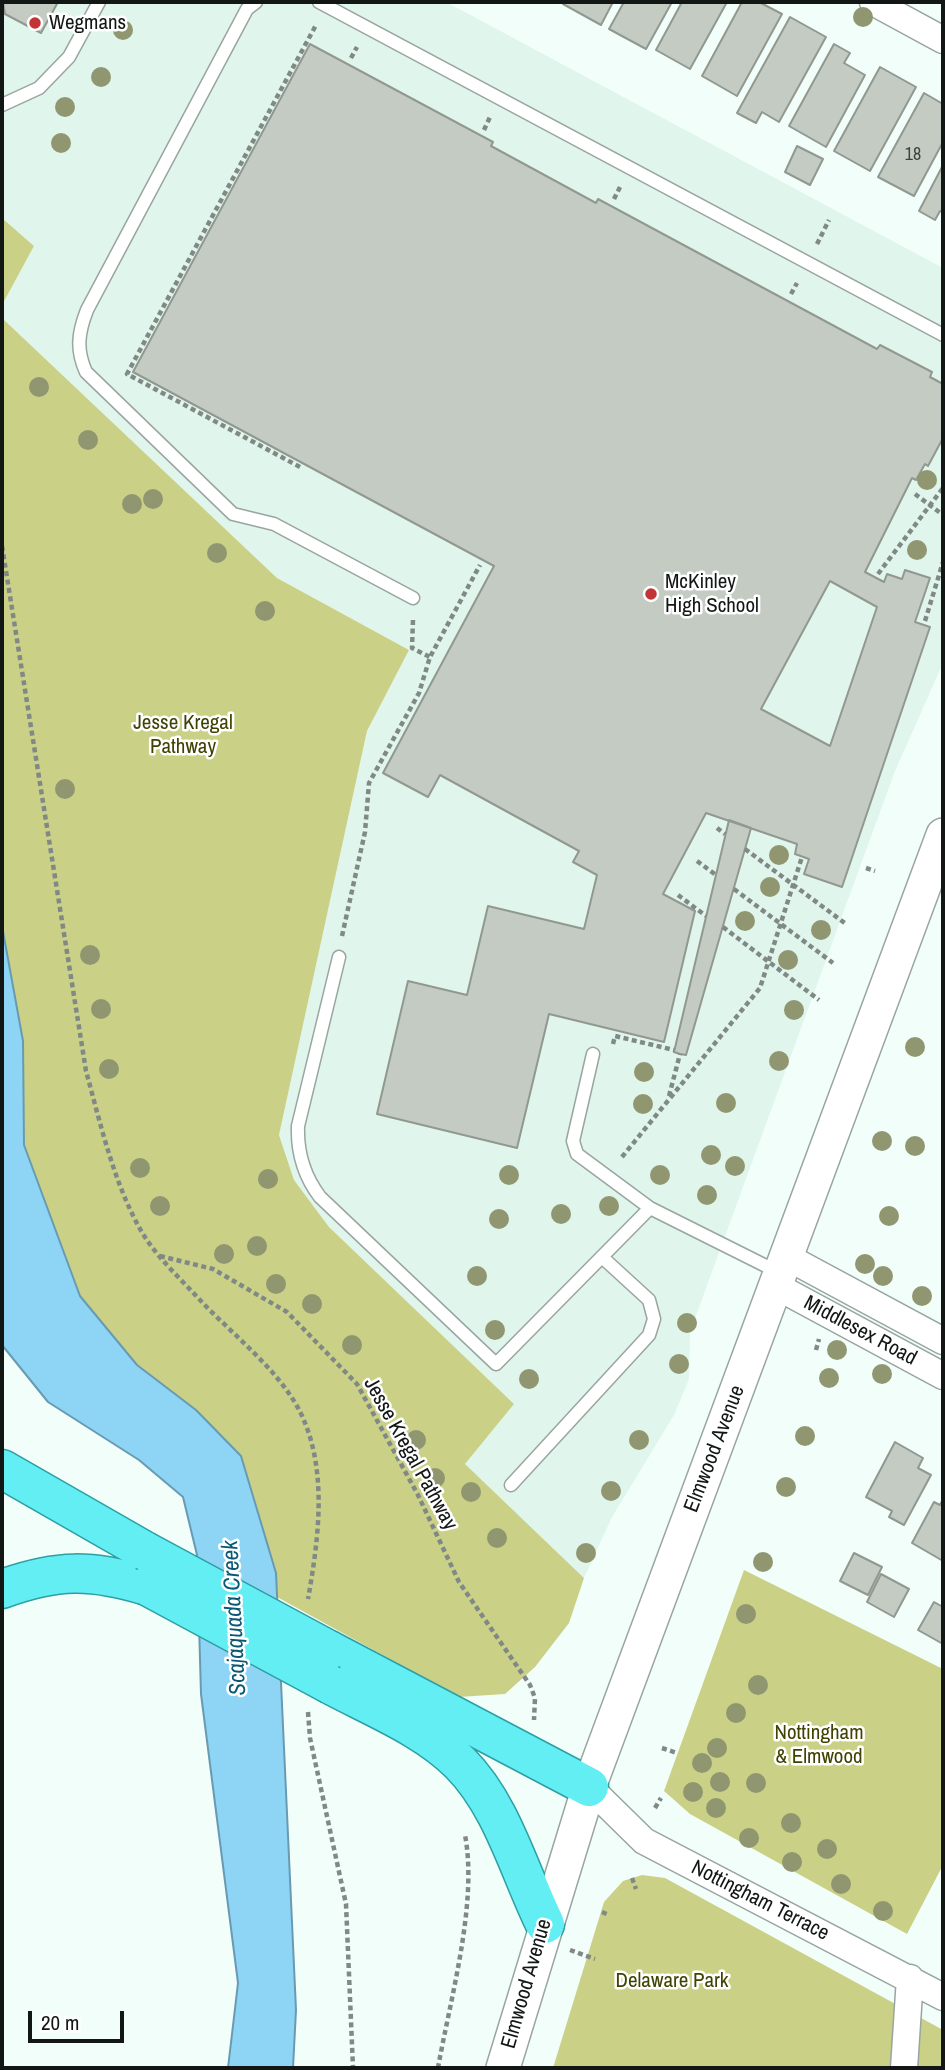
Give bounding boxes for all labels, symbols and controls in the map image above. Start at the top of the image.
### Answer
place label: Wegmans [49,10,126,36]
marker: Wegmans [27,15,43,31]
house number: 18 [905,144,921,166]
place label: McKinley High School [665,569,759,619]
marker: McKinley High School [643,586,659,602]
park label: Jesse Kregal Pathway [133,710,233,760]
street label: Middlesex Road [799,1291,921,1371]
street label: Jesse Kregal Pathway [358,1373,462,1535]
street label: Elmwood Avenue [679,1382,751,1516]
water label: Scajaquada Creek [217,1540,253,1696]
park label: Nottingham & Elmwood [774,1720,864,1770]
street label: Nottingham Terrace [687,1855,833,1947]
street label: Elmwood Avenue [496,1916,558,2052]
park label: Delaware Park [616,1968,728,1994]
scale bar [32,1996,128,2040]
text: 20 m [41,2008,79,2037]

